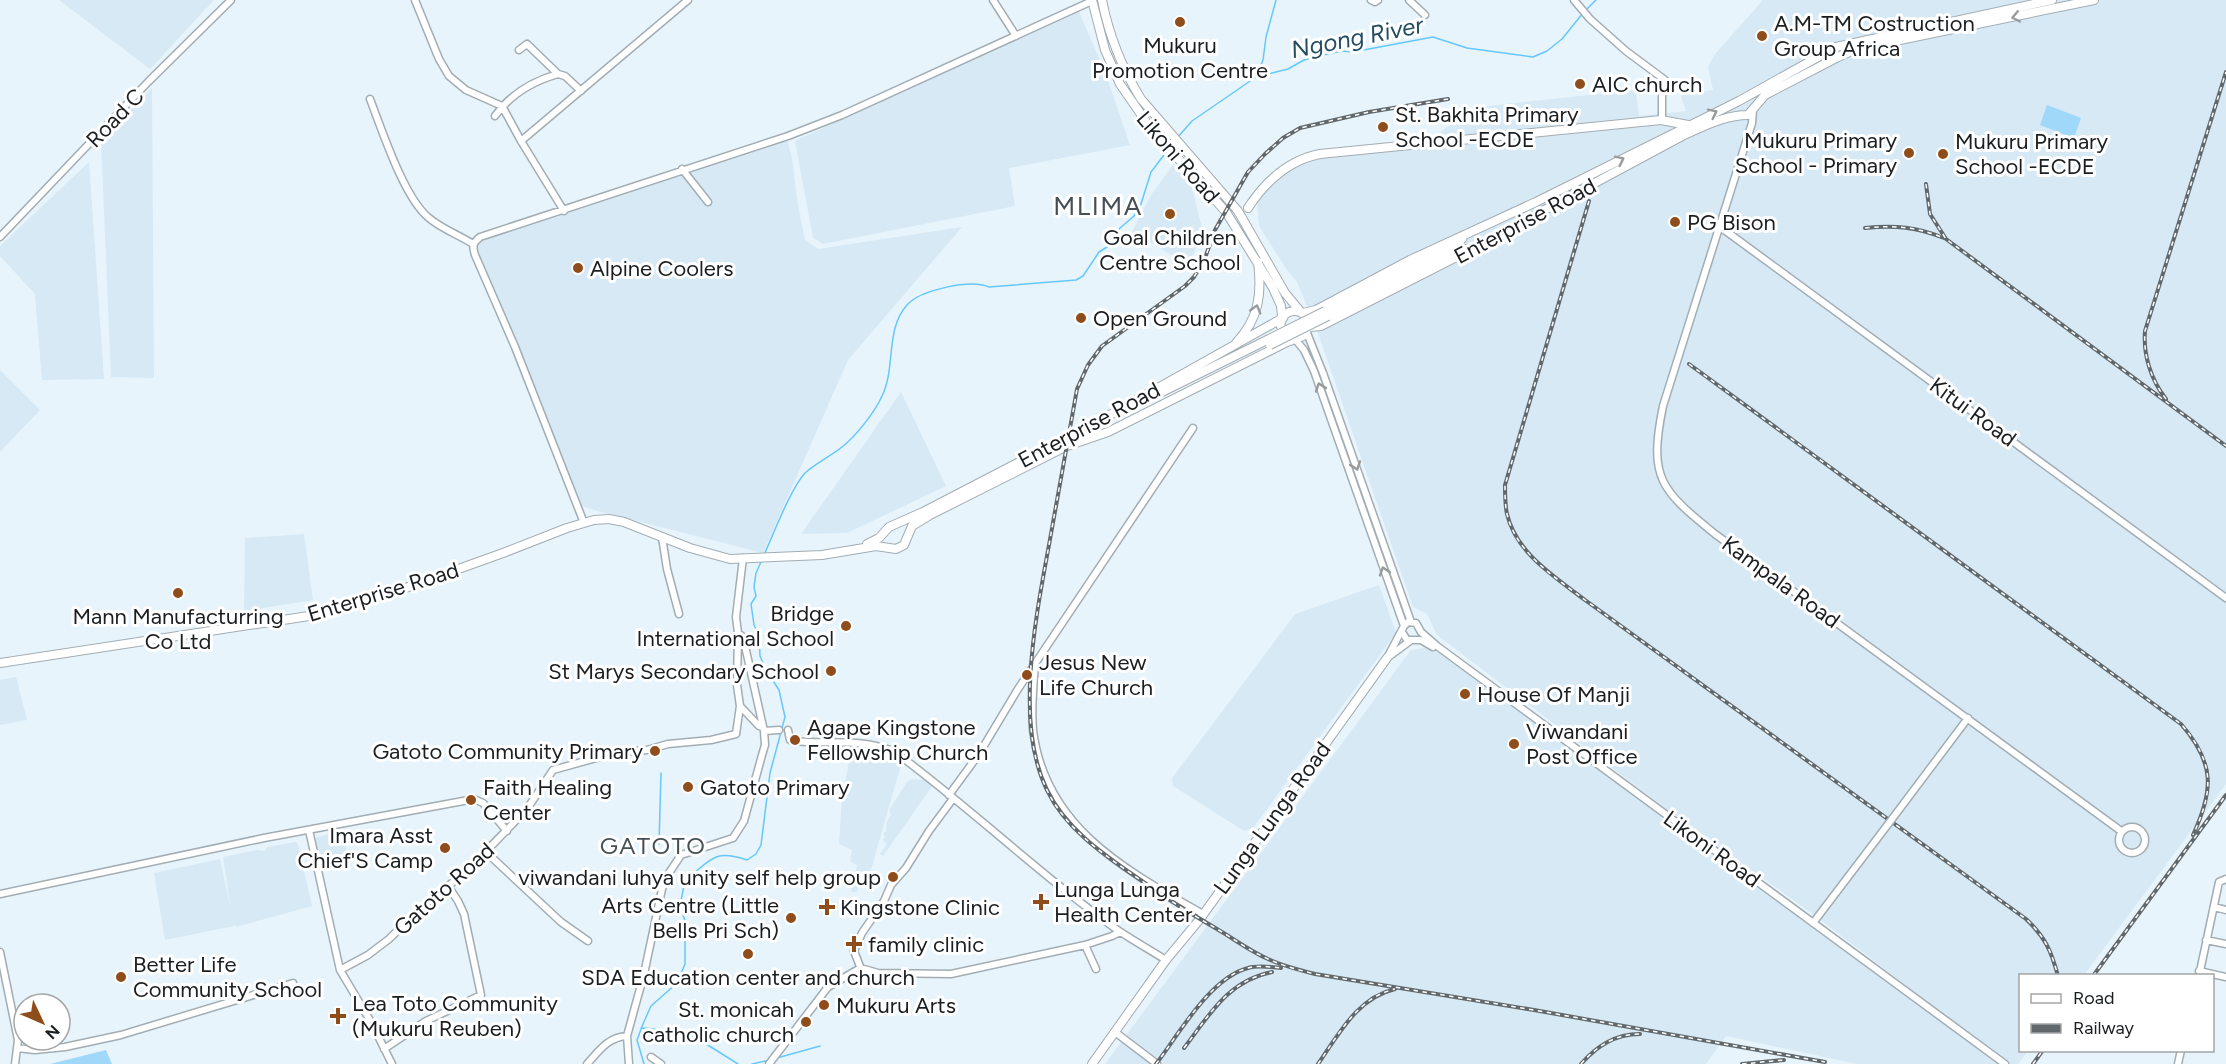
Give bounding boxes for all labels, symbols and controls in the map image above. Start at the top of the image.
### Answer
one-way arrow [2011,9,2021,22]
water label: Ngong River [1288,10,1426,64]
place label: A.M-TM Costruction Group Africa [1774,10,1975,62]
marker: Mukuru Promotion Centre [1173,15,1187,29]
marker: A.M-TM Costruction Group Africa [1755,29,1769,43]
place label: Mukuru Promotion Centre [1092,32,1268,84]
place label: AIC church [1592,71,1702,98]
marker: AIC church [1573,77,1587,91]
street label: Road C [80,83,150,153]
place label: St. Bakhita Primary School -ECDE [1395,101,1579,153]
street label: Likoni Road [1131,105,1225,209]
one-way arrow [1707,108,1718,120]
marker: St. Bakhita Primary School -ECDE [1376,120,1390,134]
place label: Mukuru Primary School - Primary [1735,127,1897,179]
place label: Mukuru Primary School -ECDE [1955,128,2109,180]
marker: Mukuru Primary School - Primary [1902,146,1916,160]
marker: Mukuru Primary School -ECDE [1936,147,1950,161]
one-way arrow [1613,156,1624,167]
street label: Enterprise Road [1449,172,1601,270]
district label: MLIMA [1053,190,1143,222]
marker: Goal Children Centre School [1163,207,1177,221]
place label: PG Bison [1687,209,1776,236]
marker: PG Bison [1668,215,1682,229]
place label: Goal Children Centre School [1099,224,1241,276]
place label: Alpine Coolers [590,255,734,282]
marker: Alpine Coolers [571,261,585,275]
one-way arrow [1249,304,1261,315]
place label: Open Ground [1093,305,1227,332]
marker: Open Ground [1074,311,1088,325]
street label: Kitui Road [1924,372,2022,452]
street label: Enterprise Road [1013,376,1165,474]
one-way arrow [1314,382,1327,393]
one-way arrow [1349,461,1362,471]
street label: Kampala Road [1717,530,1845,634]
street label: Enterprise Road [304,556,462,628]
one-way arrow [1379,566,1391,577]
marker: Mann Manufacturring Co Ltd [171,586,185,600]
place label: Bridge International School [637,600,834,652]
place label: Mann Manufacturring Co Ltd [72,603,284,655]
marker: Bridge International School [839,619,853,633]
place label: Jesus New Life Church [1039,649,1153,701]
place label: St Marys Secondary School [548,658,819,685]
marker: St Marys Secondary School [824,664,838,678]
marker: Jesus New Life Church [1020,668,1034,682]
place label: House Of Manji [1477,681,1630,708]
marker: House Of Manji [1458,687,1472,701]
place label: Agape Kingstone Fellowship Church [807,714,988,766]
place label: Viwandani Post Office [1526,718,1638,770]
marker: Agape Kingstone Fellowship Church [788,733,802,747]
street label: Lunga Lunga Road [1208,737,1336,899]
marker: Viwandani Post Office [1507,737,1521,751]
place label: Gatoto Community Primary [372,738,643,765]
marker: Gatoto Community Primary [648,744,662,758]
place label: Faith Healing Center [483,774,612,826]
place label: Gatoto Primary [700,774,850,801]
marker: Gatoto Primary [681,780,695,794]
marker: Faith Healing Center [464,793,478,807]
street label: Likoni Road [1658,805,1766,893]
place label: Imara Asst Chief'S Camp [297,822,433,874]
district label: GATOTO [600,831,706,860]
street label: Gatoto Road [388,837,500,941]
marker: Imara Asst Chief'S Camp [438,841,452,855]
place label: viwandani luhya unity self help group [518,864,881,891]
marker: viwandani luhya unity self help group [886,870,900,884]
place label: Lunga Lunga Health Center [1054,876,1193,928]
place label: Arts Centre (Little Bells Pri Sch) [602,892,779,944]
marker: Lunga Lunga Health Center [1032,893,1050,911]
place label: Kingstone Clinic [840,894,1000,921]
marker: Kingstone Clinic [818,898,836,916]
marker: Arts Centre (Little Bells Pri Sch) [784,911,798,925]
place label: family clinic [868,931,984,958]
marker: family clinic [845,935,863,953]
marker: SDA Education center and church [741,947,755,961]
place label: Better Life Community School [133,951,322,1003]
place label: SDA Education center and church [581,964,915,991]
marker: Better Life Community School [114,970,128,984]
legend [2019,974,2214,1052]
text: Road [2073,987,2114,1009]
place label: Lea Toto Community (Mukuru Reuben) [352,990,558,1042]
north arrow [12,992,72,1052]
place label: Mukuru Arts [836,992,956,1019]
place label: St. monicah catholic church [642,996,794,1048]
marker: Mukuru Arts [817,998,831,1012]
marker: Lea Toto Community (Mukuru Reuben) [329,1007,347,1025]
marker: St. monicah catholic church [799,1015,813,1029]
text: Railway [2073,1017,2135,1039]
text: N [41,1021,64,1043]

